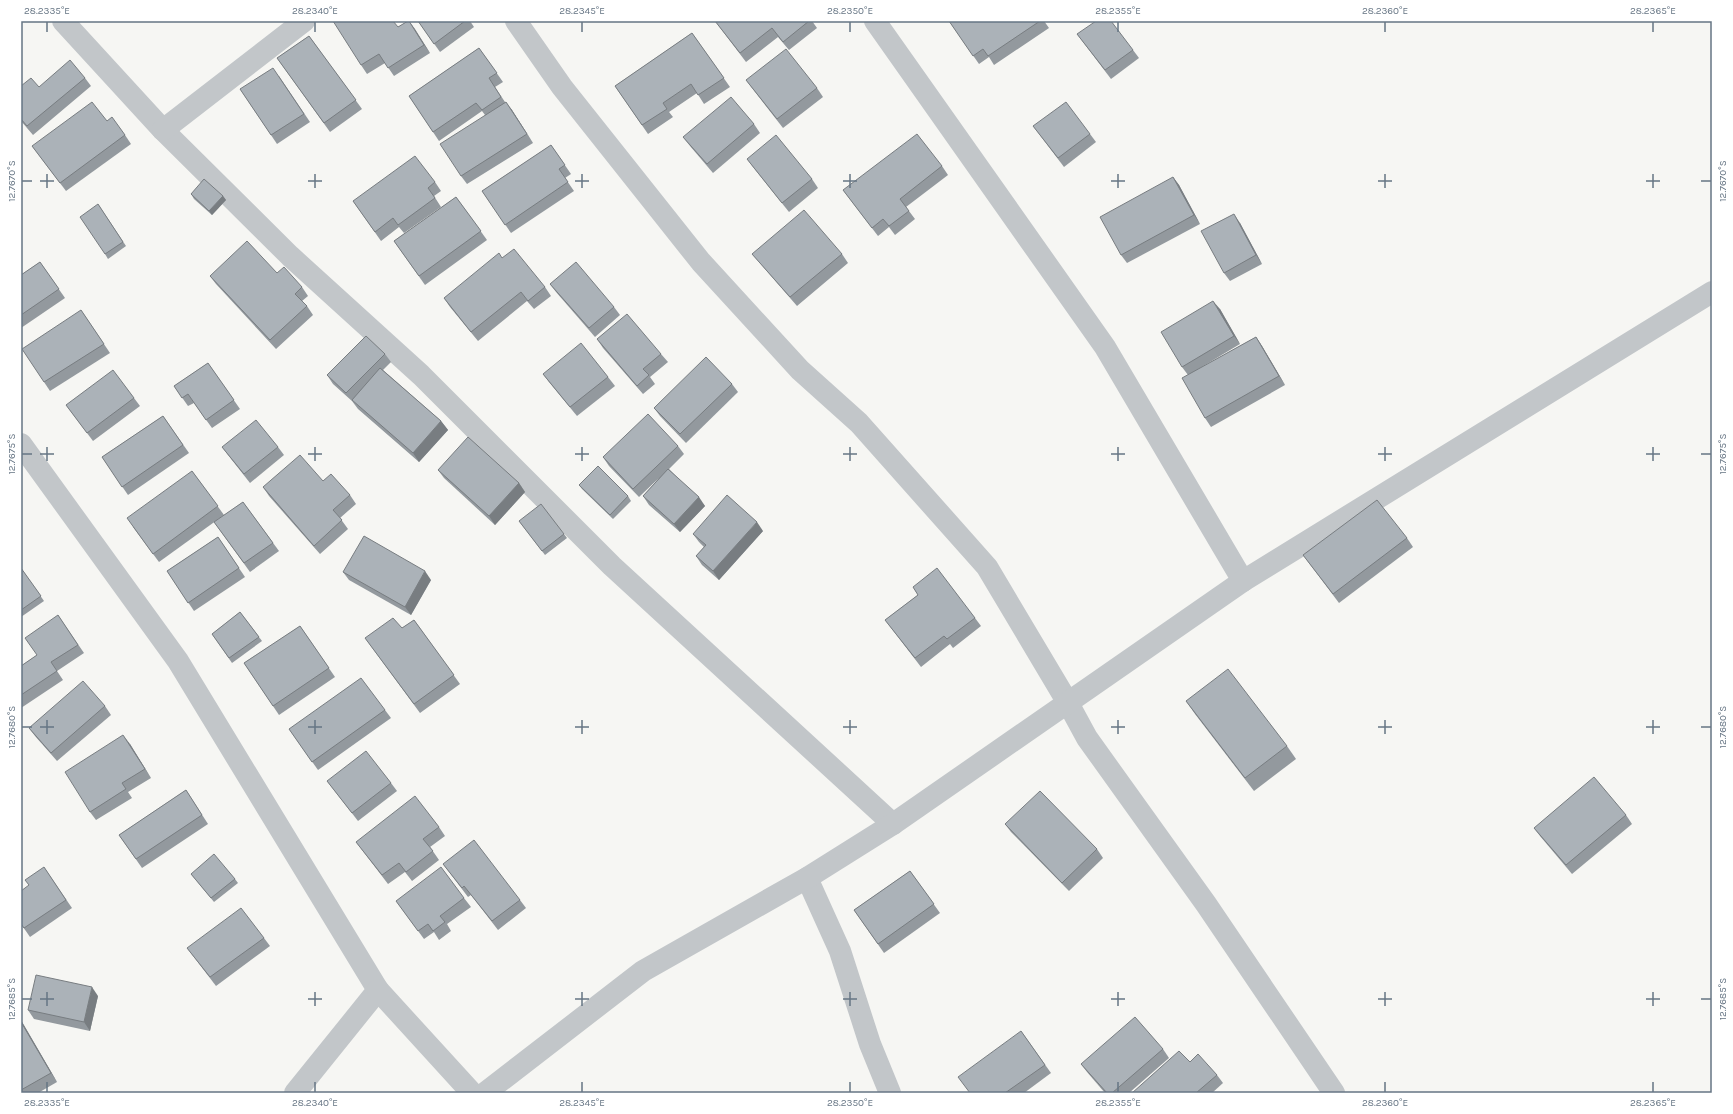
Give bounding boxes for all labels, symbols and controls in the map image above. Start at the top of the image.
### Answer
text: 28.2335°E [24,5,70,17]
text: 28.2340°E [292,5,338,17]
text: 28.2345°E [559,5,605,17]
text: 28.2350°E [827,5,873,17]
text: 28.2355°E [1095,5,1141,17]
text: 28.2360°E [1362,5,1408,17]
text: 28.2365°E [1630,5,1676,17]
text: 12.7670°S [6,160,18,202]
text: 12.7670°S [1717,160,1729,202]
text: 12.7675°S [6,433,18,475]
text: 12.7675°S [1717,433,1729,475]
text: 12.7680°S [6,706,18,748]
text: 12.7680°S [1717,706,1729,748]
text: 12.7685°S [6,978,18,1020]
text: 12.7685°S [1717,978,1729,1020]
text: 28.2335°E [24,1097,70,1109]
text: 28.2340°E [292,1097,338,1109]
text: 28.2345°E [559,1097,605,1109]
text: 28.2350°E [827,1097,873,1109]
text: 28.2355°E [1095,1097,1141,1109]
text: 28.2360°E [1362,1097,1408,1109]
text: 28.2365°E [1630,1097,1676,1109]

